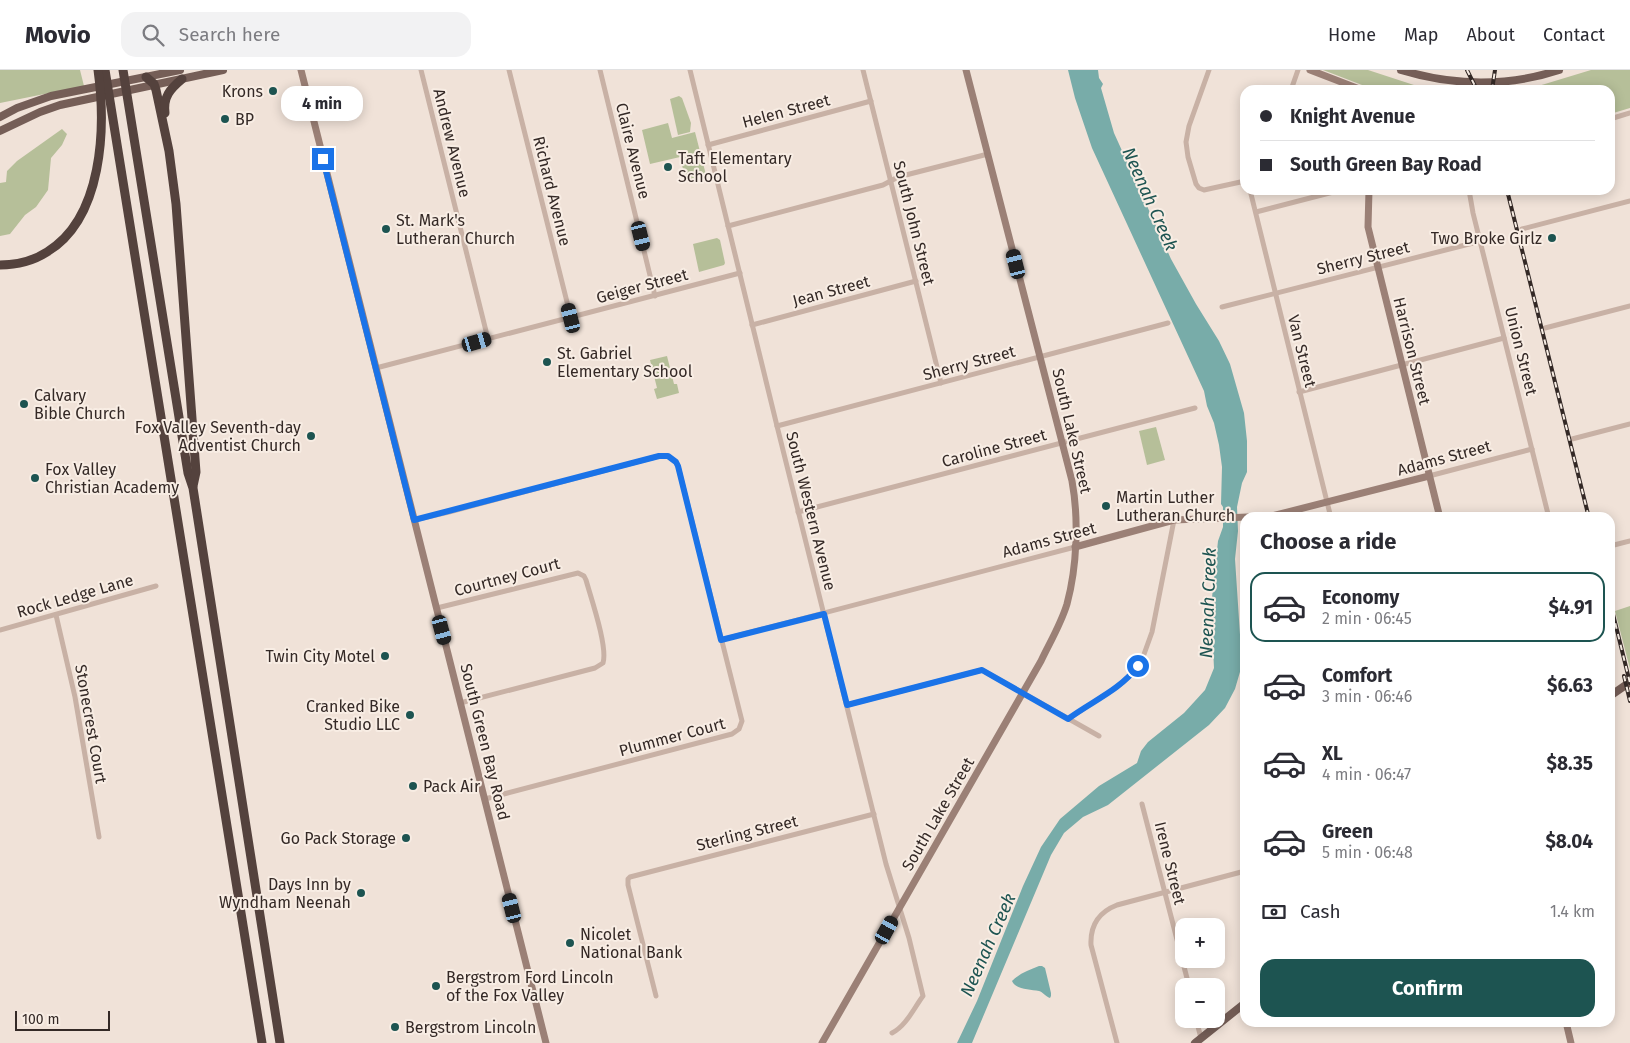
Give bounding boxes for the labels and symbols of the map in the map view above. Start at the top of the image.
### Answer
place label: Krons [222,82,263,101]
marker: Krons [267,85,279,97]
callout: 4 min [282,87,364,122]
street label: Andrew Avenue [429,87,475,199]
street label: Helen Street [740,90,832,132]
street label: Claire Avenue [612,101,654,201]
place label: BP [235,110,254,129]
marker: BP [219,113,231,125]
street label: Richard Avenue [529,134,575,248]
water label: Neenah Creek [1117,144,1183,254]
route end [312,148,334,170]
place label: Taft Elementary School [678,149,792,186]
street label: South John Street [889,159,939,287]
marker: Taft Elementary School [662,161,674,173]
place label: St. Mark's Lutheran Church [396,211,515,248]
car [630,220,651,252]
marker: St. Mark's Lutheran Church [380,223,392,235]
place label: Two Broke Girlz [1431,229,1542,248]
marker: Two Broke Girlz [1546,232,1558,244]
street label: Sherry Street [1315,237,1411,279]
car [1005,248,1026,280]
street label: Geiger Street [594,265,690,307]
street label: Jean Street [790,272,872,310]
street label: Harrison Street [1389,295,1435,407]
car [560,302,581,334]
street label: Union Street [1501,305,1541,398]
street label: Van Street [1284,313,1320,389]
car [460,331,493,353]
street label: Sherry Street [921,342,1017,384]
place label: St. Gabriel Elementary School [557,344,693,381]
marker: St. Gabriel Elementary School [541,356,553,368]
street label: South Lake Street [1048,367,1096,496]
place label: Calvary Bible Church [34,386,126,423]
marker: Calvary Bible Church [18,398,30,410]
place label: Fox Valley Seventh-day Adventist Church [135,418,301,455]
street label: Caroline Street [940,425,1049,471]
marker: Fox Valley Seventh-day Adventist Church [305,430,317,442]
street label: South Western Avenue [782,430,840,592]
street label: Adams Street [1395,436,1493,480]
place label: Fox Valley Christian Academy [45,460,179,497]
marker: Fox Valley Christian Academy [29,472,41,484]
place label: Martin Luther Lutheran Church [1116,488,1235,525]
marker: Martin Luther Lutheran Church [1100,500,1112,512]
street label: Adams Street [1000,518,1098,562]
water label: Neenah Creek [1195,547,1221,659]
street label: Courtney Court [452,554,562,600]
street label: Rock Ledge Lane [15,570,135,622]
car [430,614,453,646]
place label: Twin City Motel [266,647,375,666]
marker: Twin City Motel [379,650,391,662]
route start [1127,655,1149,677]
street label: South Green Bay Road [456,662,514,822]
street label: Stonecrest Court [71,663,111,785]
place label: Cranked Bike Studio LLC [306,697,400,734]
marker: Cranked Bike Studio LLC [404,709,416,721]
street label: Plummer Court [617,714,727,760]
street label: South Lake Street [898,754,978,874]
place label: Pack Air [423,777,481,796]
marker: Pack Air [407,780,419,792]
street label: Sterling Street [694,811,800,855]
street label: Irene Street [1151,820,1190,907]
place label: Go Pack Storage [281,829,396,848]
marker: Go Pack Storage [400,832,412,844]
place label: Days Inn by Wyndham Neenah [219,875,351,912]
marker: Days Inn by Wyndham Neenah [355,887,367,899]
water label: Neenah Creek [955,890,1021,1000]
car [501,892,522,924]
car [873,913,900,947]
place label: Nicolet National Bank [580,925,683,962]
marker: Nicolet National Bank [564,937,576,949]
place label: Bergstrom Ford Lincoln of the Fox Valley [446,968,614,1005]
marker: Bergstrom Ford Lincoln of the Fox Valley [430,980,442,992]
scale bar [15,1008,110,1031]
place label: Bergstrom Lincoln [405,1018,536,1037]
marker: Bergstrom Lincoln [389,1021,401,1033]

